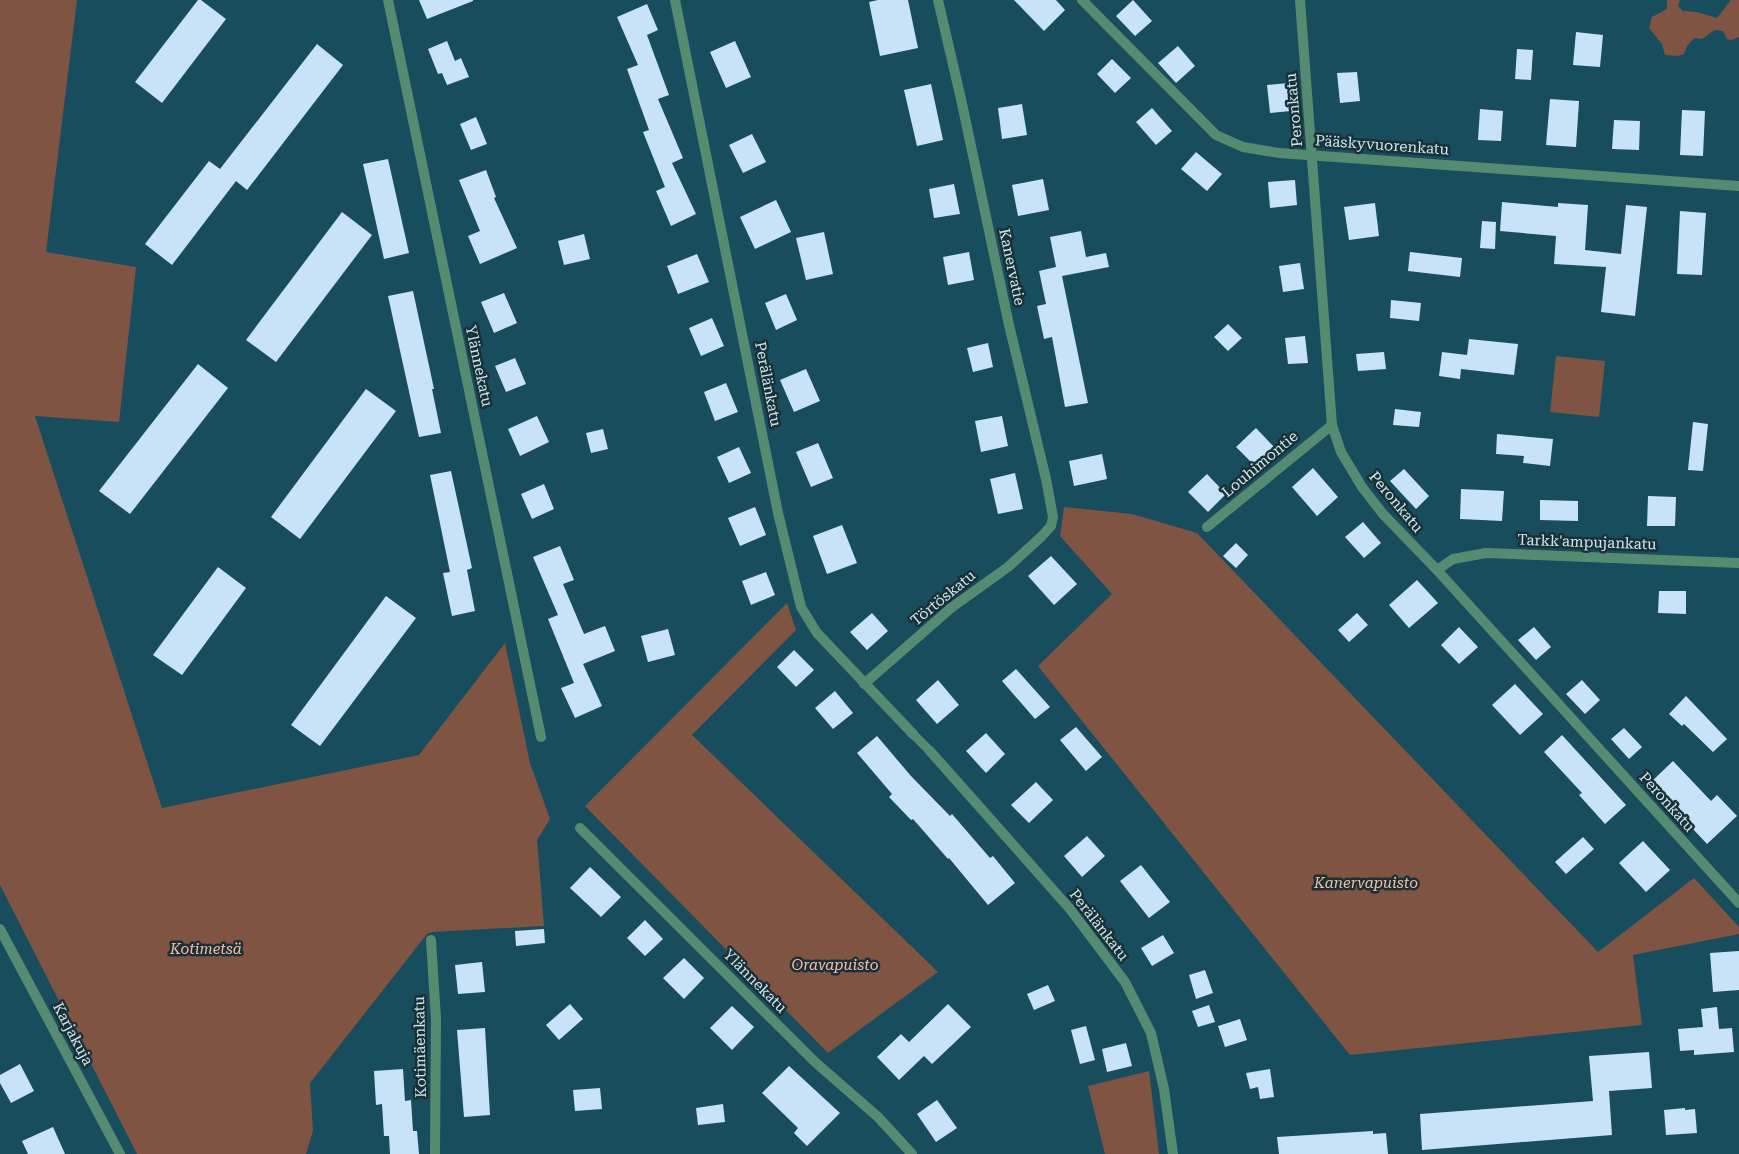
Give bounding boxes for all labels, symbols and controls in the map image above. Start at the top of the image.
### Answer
street label: Peronkatu [1282,72,1306,148]
street label: Pääskyvuorenkatu [1314,131,1450,159]
street label: Kanervatie [995,227,1029,307]
street label: Ylännekatu [462,324,497,409]
street label: Perälänkatu [751,340,785,428]
street label: Louhimontie [1218,427,1302,501]
street label: Peronkatu [1365,468,1427,537]
street label: Tarkk'ampujankatu [1517,531,1658,553]
street label: Törtöskatu [907,566,980,630]
street label: Peronkatu [1636,768,1699,836]
park label: Kanervapuisto [1313,874,1418,892]
street label: Perälänkatu [1065,886,1133,965]
park label: Kotimetsä [169,940,242,958]
street label: Ylännekatu [719,945,791,1017]
park label: Oravapuisto [791,956,879,974]
street label: Kotimäenkatu [410,995,430,1098]
street label: Karjakuja [49,999,97,1069]

